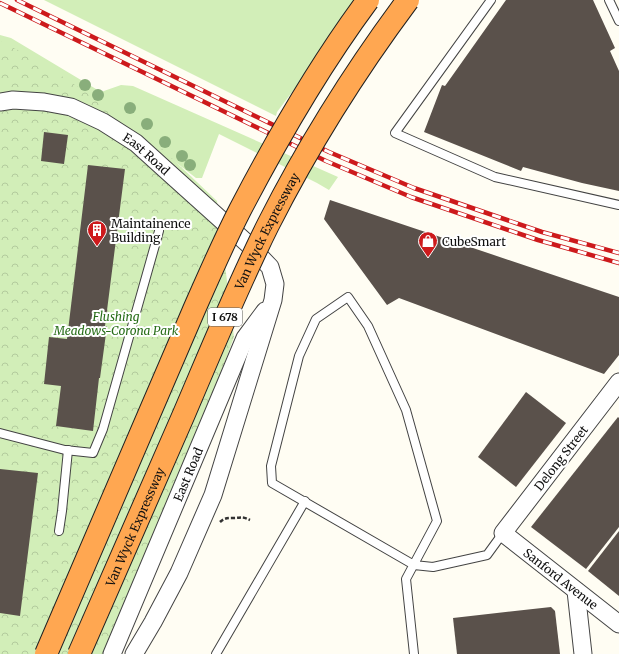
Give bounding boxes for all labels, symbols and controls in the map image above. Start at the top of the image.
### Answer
street label: East Road [120,129,173,178]
street label: Van Wyck Expressway [231,170,302,292]
place label: Maintainence Building [111,216,191,245]
building icon: Maintainence Building [86,219,108,247]
shop icon: CubeSmart [417,230,439,258]
place label: CubeSmart [442,234,506,249]
road number: I 678 [208,308,242,326]
park label: Flushing Meadows-Corona Park [53,309,179,338]
street label: Delong Street [531,422,591,494]
street label: East Road [170,445,206,503]
street label: Van Wyck Expressway [102,465,167,589]
street label: Sanford Avenue [521,545,601,612]

